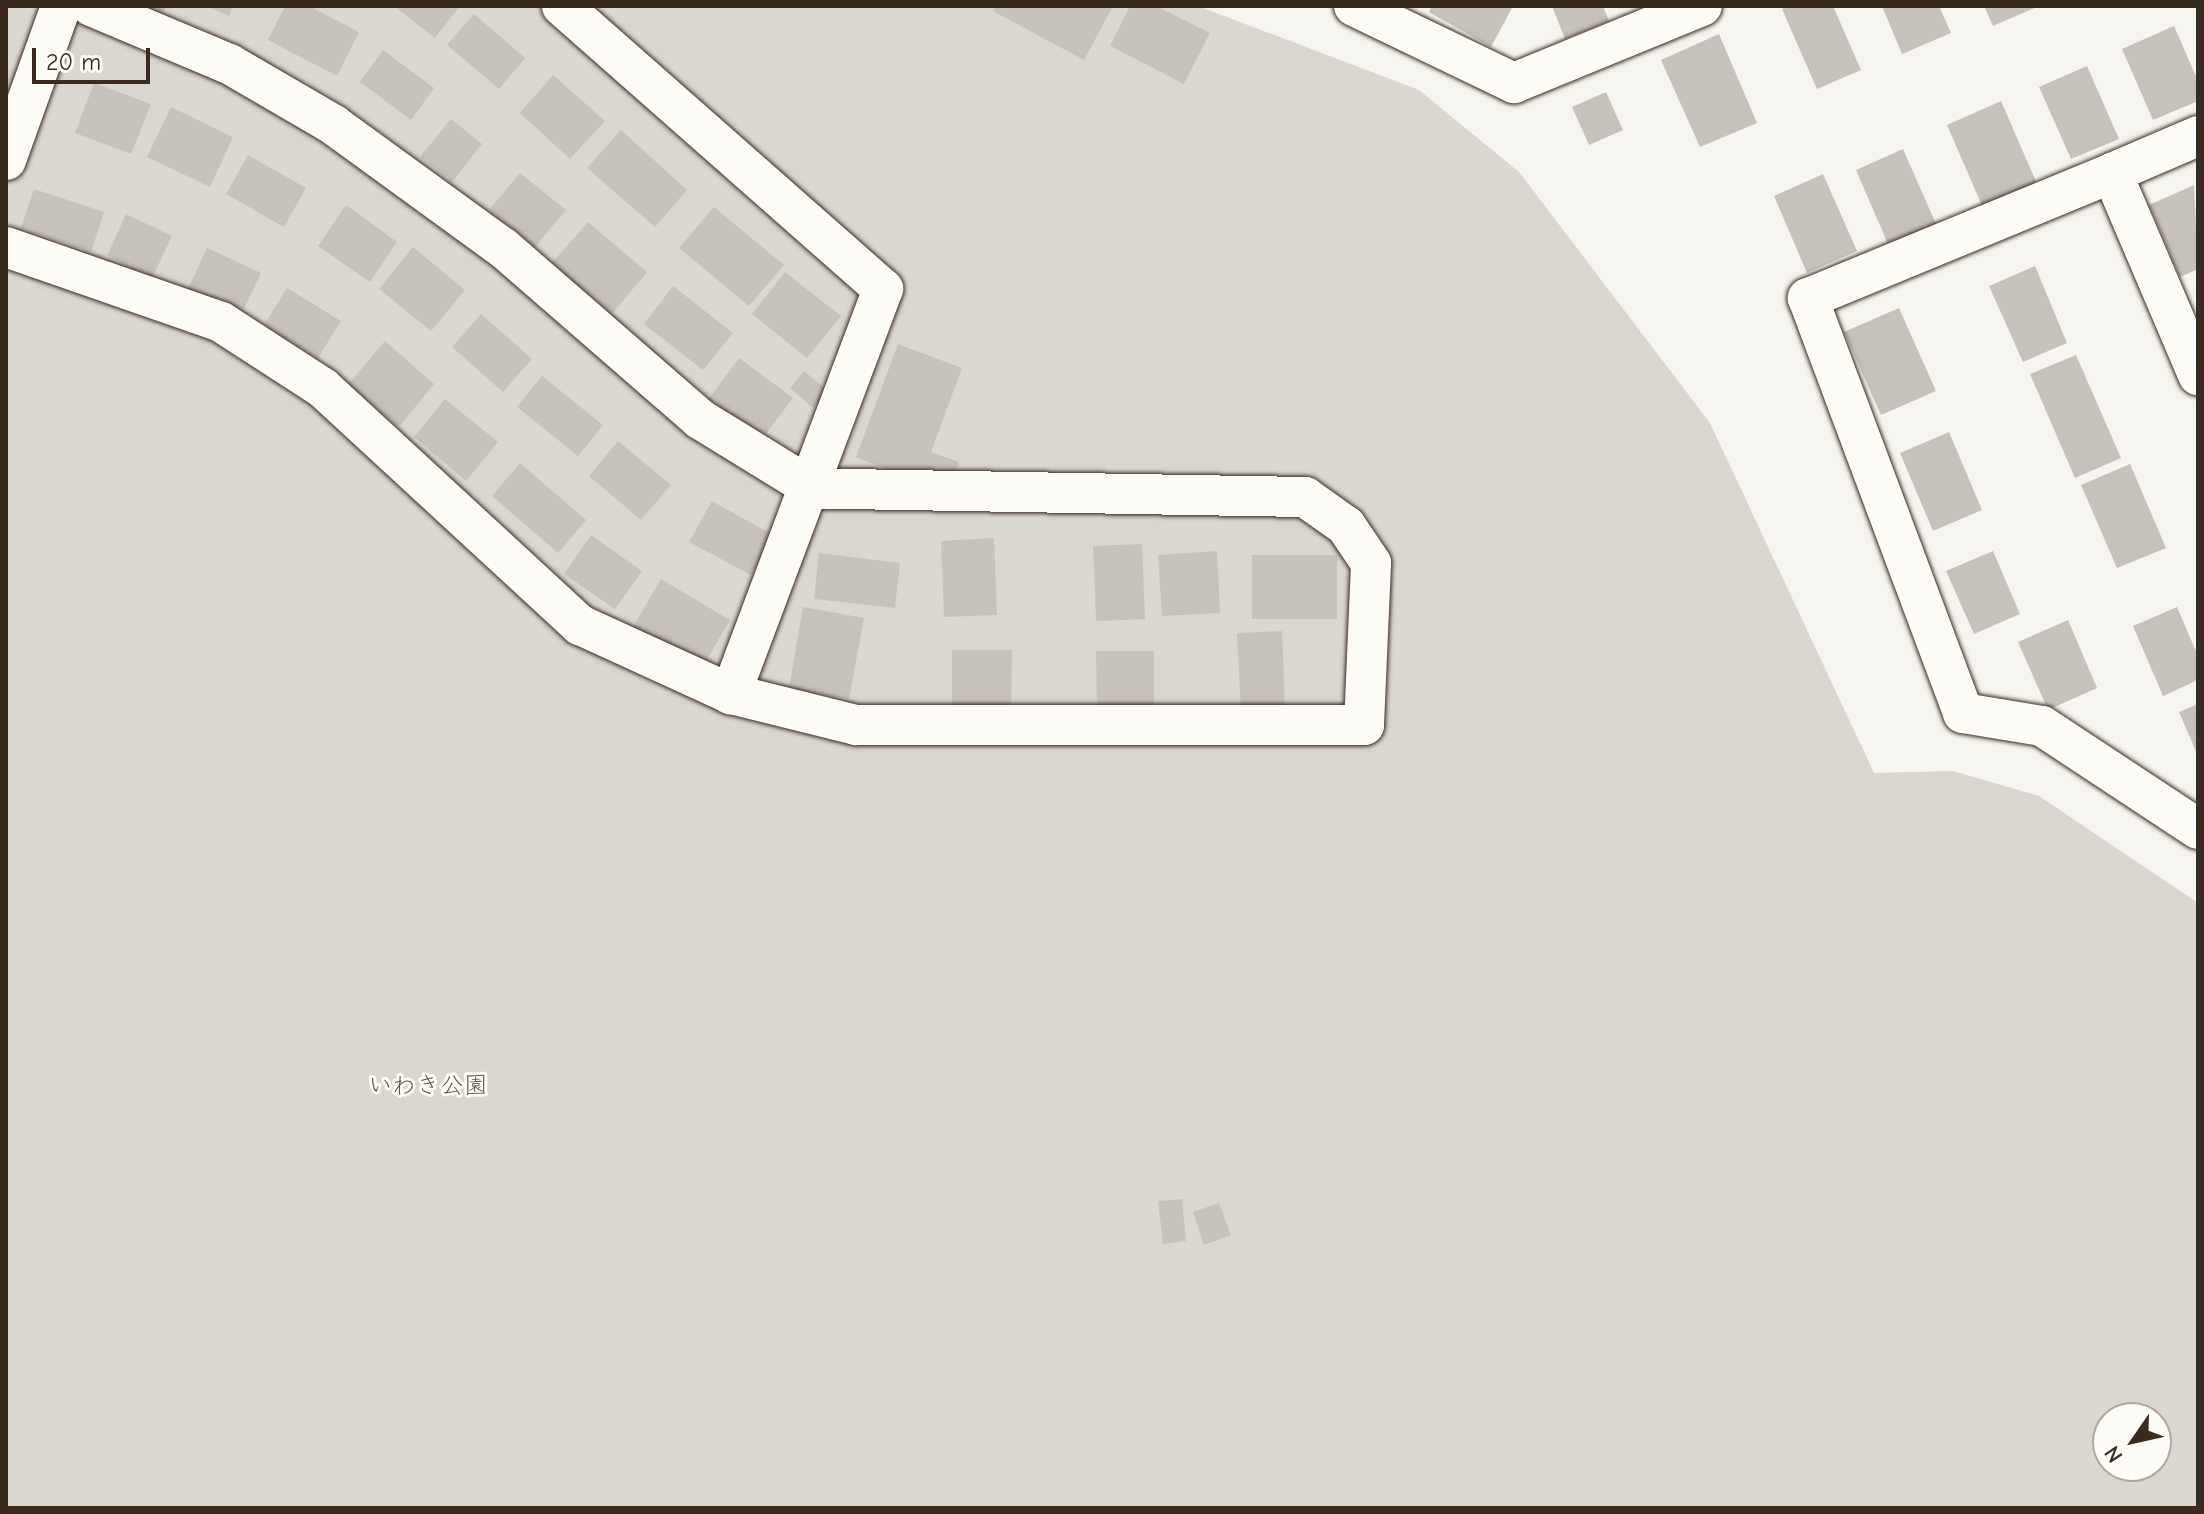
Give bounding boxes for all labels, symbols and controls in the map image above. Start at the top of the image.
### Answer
scale bar [36,32,154,82]
text: 20 m [46,48,101,76]
park label: いわき公園 [368,1072,488,1100]
north arrow [2092,1402,2172,1482]
text: N [2099,1441,2129,1468]

